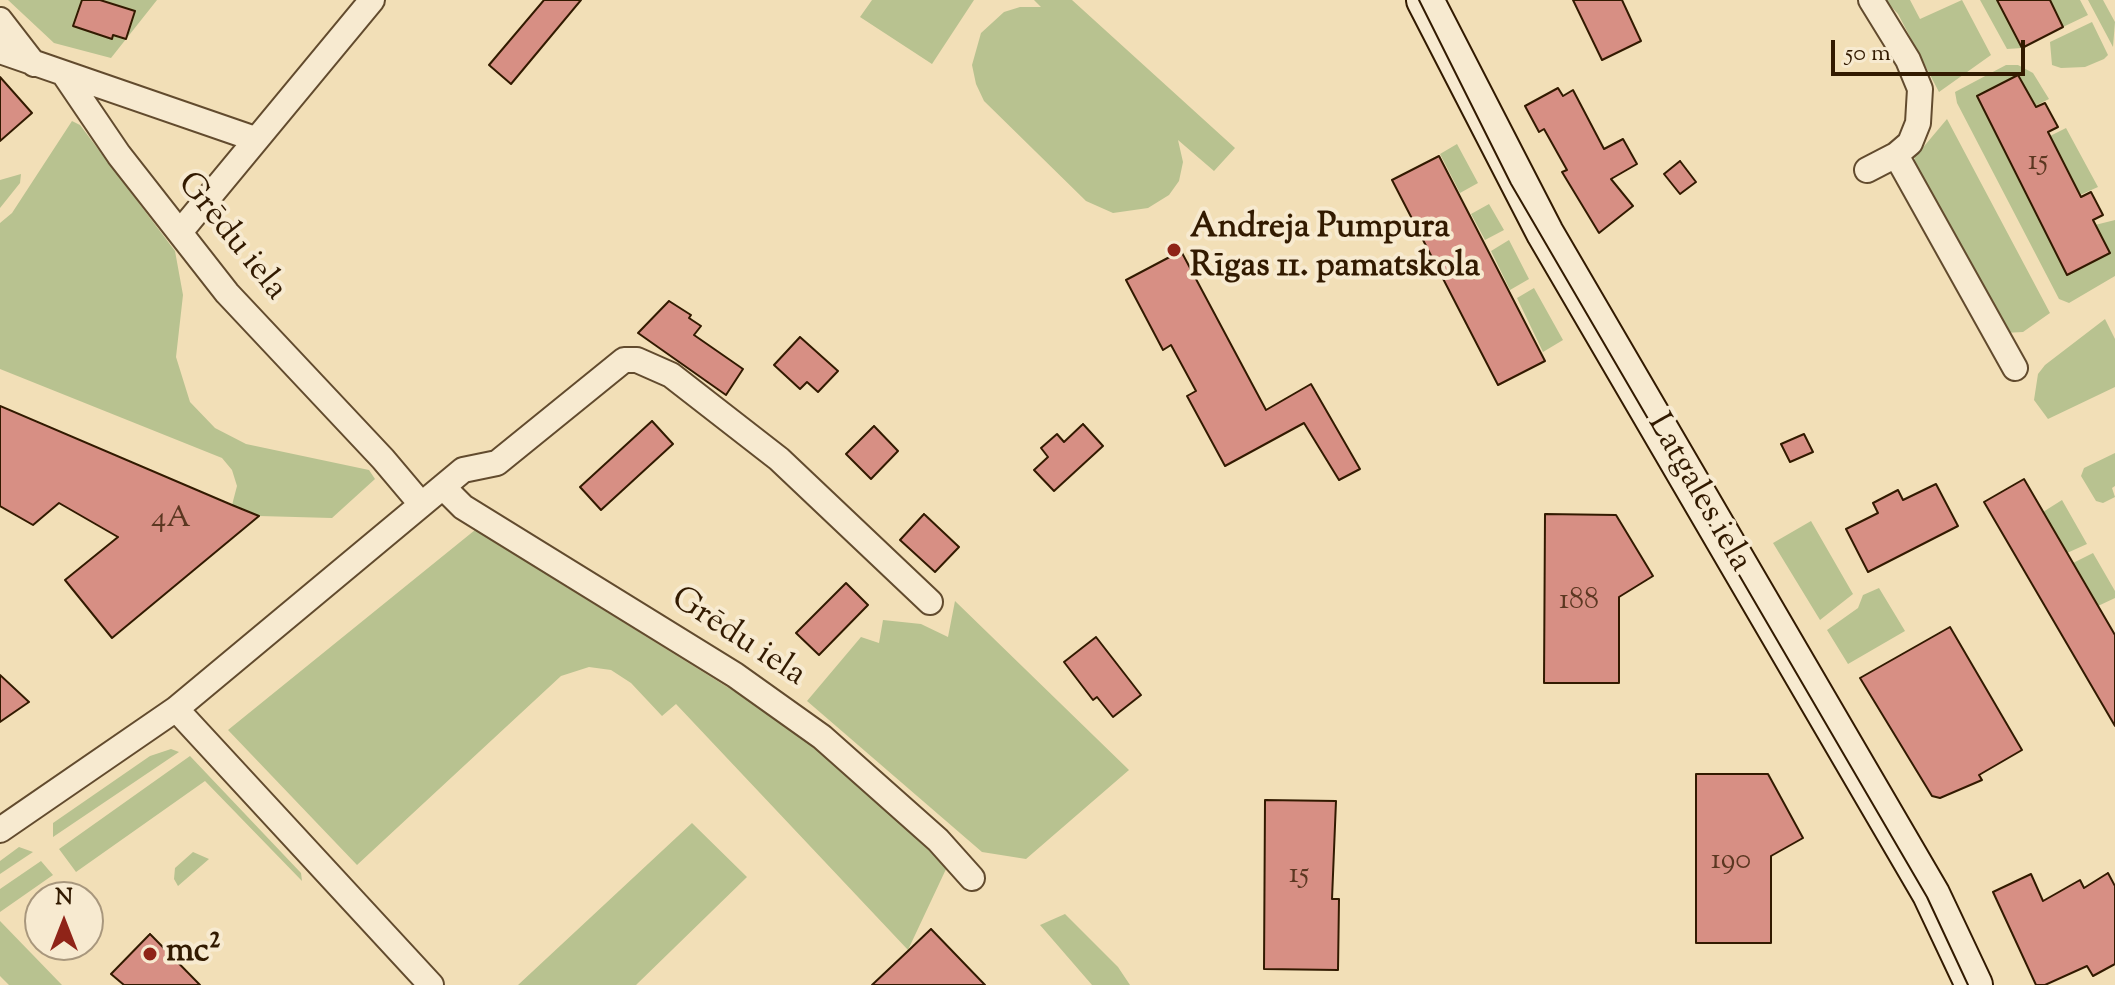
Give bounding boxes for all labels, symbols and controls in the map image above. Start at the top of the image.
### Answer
scale bar [1835,24,2029,74]
text: 50 m [1845,37,1891,71]
house number: 15 [2028,146,2048,182]
street label: Grēdu iela [166,166,294,310]
place label: Andreja Pumpura Rīgas 11. pamatskola [1190,210,1480,290]
marker: Andreja Pumpura Rīgas 11. pamatskola [1165,241,1183,259]
street label: Latgales iela [1635,408,1759,580]
house number: 4A [151,503,191,539]
street label: Grēdu iela [662,580,812,698]
house number: 188 [1559,585,1599,621]
house number: 190 [1711,845,1751,881]
house number: 15 [1289,859,1309,895]
north arrow [24,881,104,961]
text: N [55,883,73,915]
place label: mc² [166,934,221,974]
marker: mc² [141,945,159,963]

